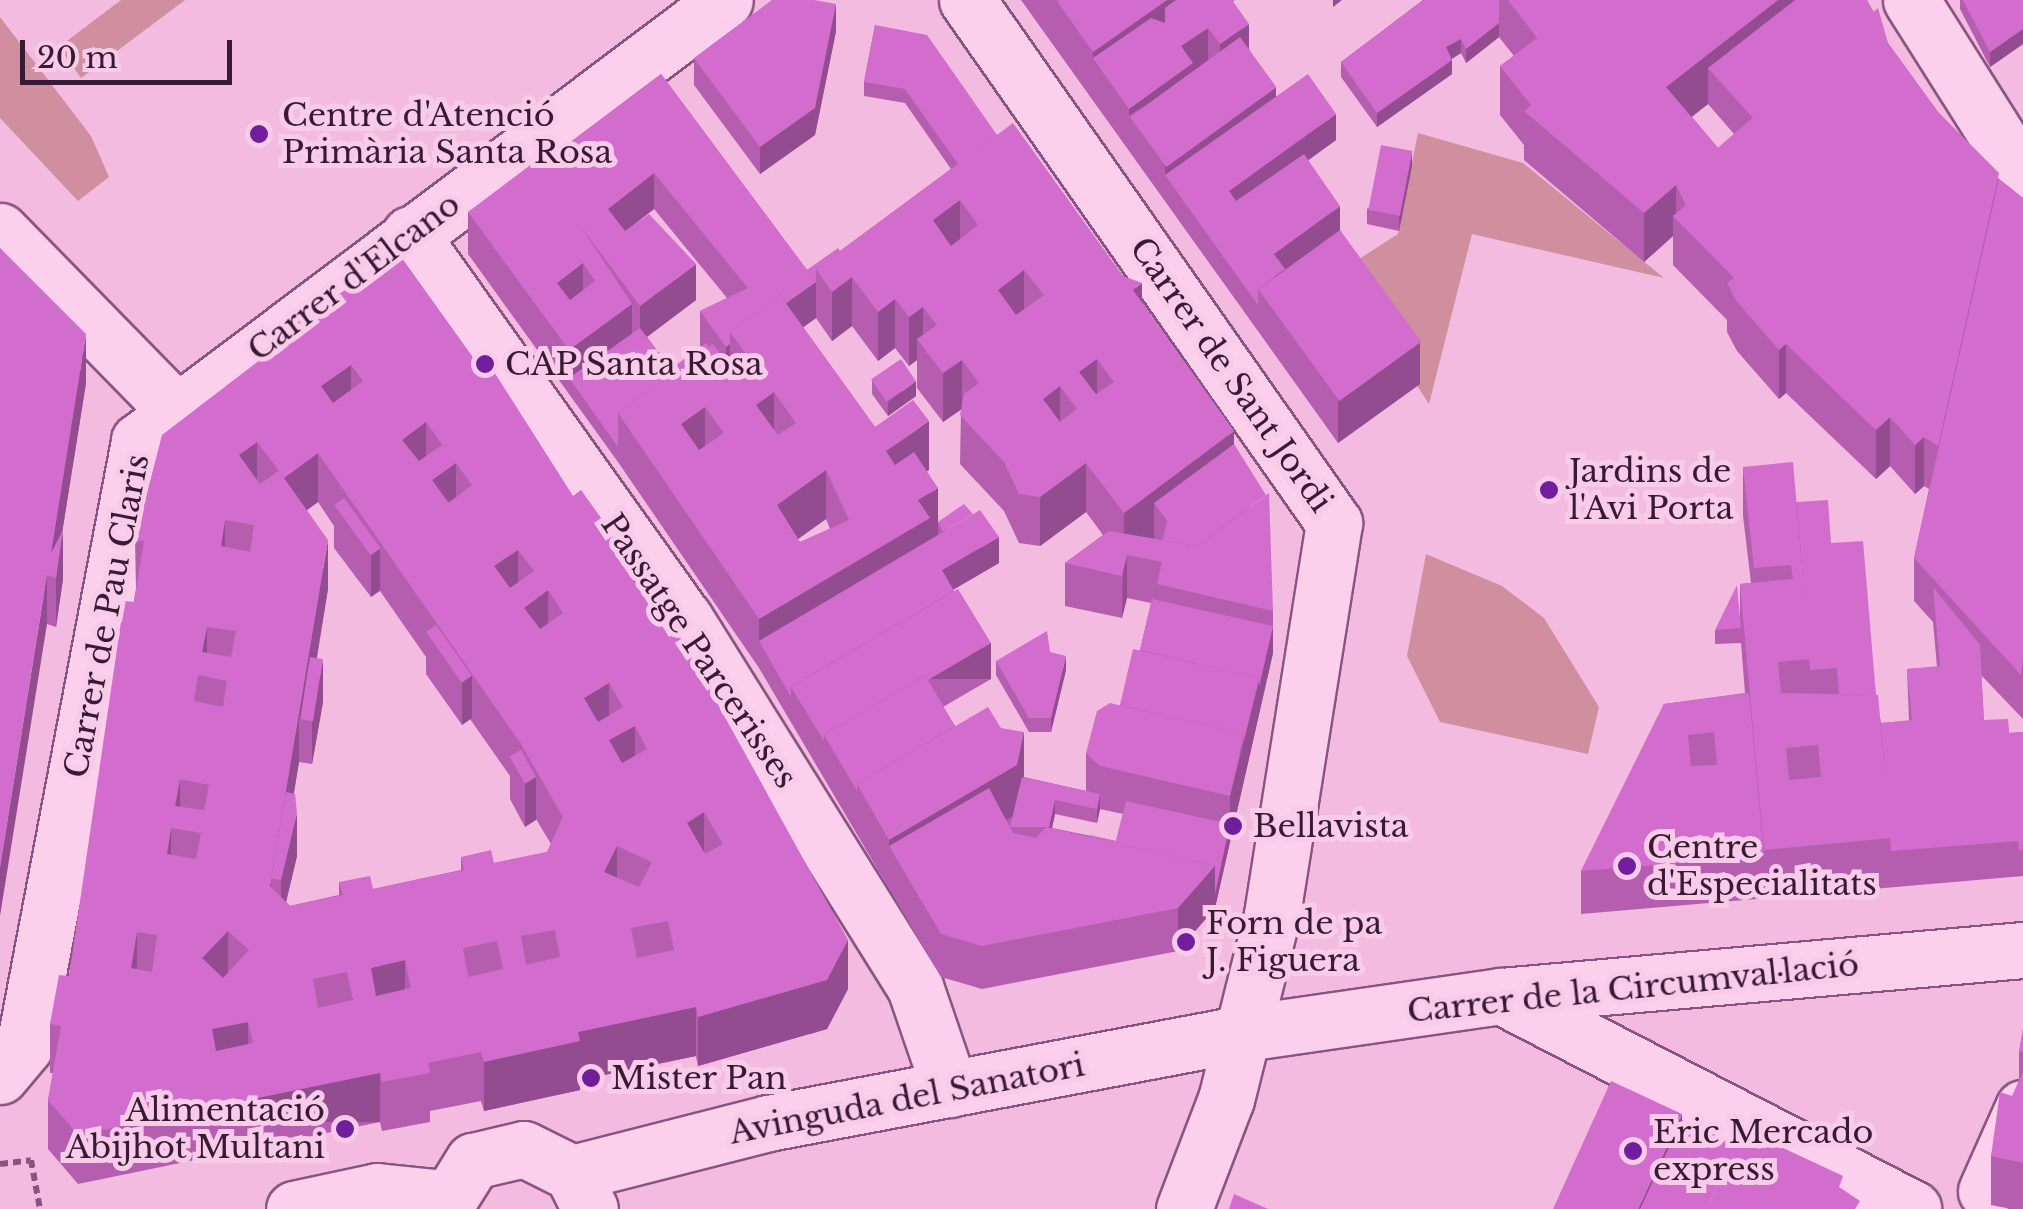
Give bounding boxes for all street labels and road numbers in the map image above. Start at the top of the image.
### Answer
street label: Carrer d'Elcano [240,185,468,369]
street label: Carrer de Sant Jordi [1121,230,1341,520]
street label: Carrer de Pau Claris [57,450,157,782]
street label: Passatge Parcerisses [593,507,805,795]
street label: Carrer de la Circumval·lació [1405,945,1861,1031]
street label: Avinguda del Sanatori [726,1046,1088,1152]

